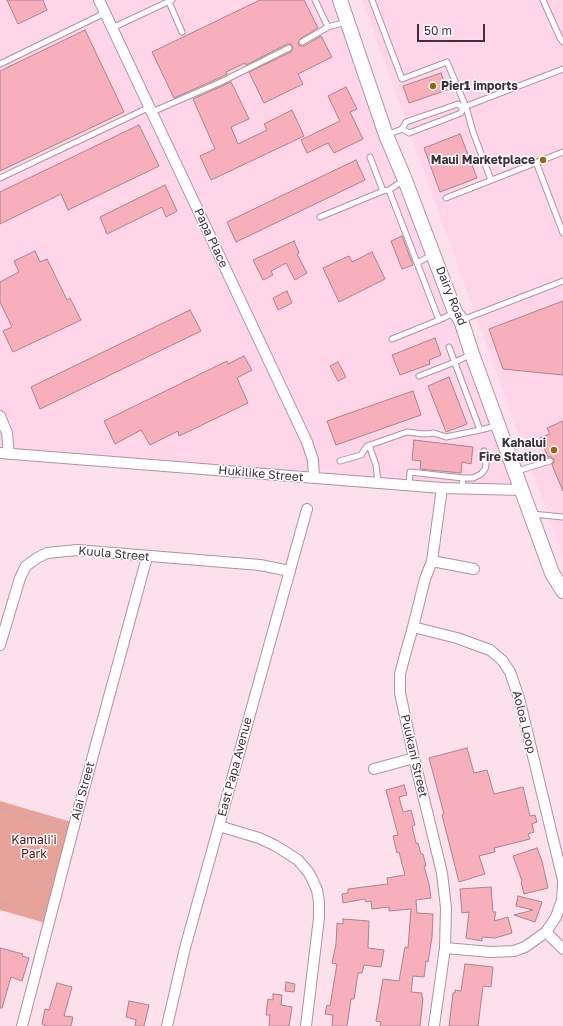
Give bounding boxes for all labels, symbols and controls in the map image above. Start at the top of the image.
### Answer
scale bar [419,16,487,42]
text: 50 m [424,23,452,38]
place label: Pier1 imports [441,79,518,93]
marker: Pier1 imports [428,81,438,91]
place label: Maui Marketplace [431,153,535,167]
marker: Maui Marketplace [538,155,548,165]
street label: Papa Place [191,206,231,270]
street label: Dairy Road [433,264,469,328]
place label: Kahalui Fire Station [479,436,546,464]
marker: Kahalui Fire Station [549,445,559,455]
street label: Hukilike Street [218,463,304,485]
street label: Kuula Street [78,544,150,564]
street label: Aoloa Loop [509,689,539,755]
street label: Puukani Street [397,713,431,799]
street label: East Papa Avenue [215,716,255,818]
street label: Aiai Street [68,760,98,822]
park label: Kamali'i Park [11,833,57,861]

